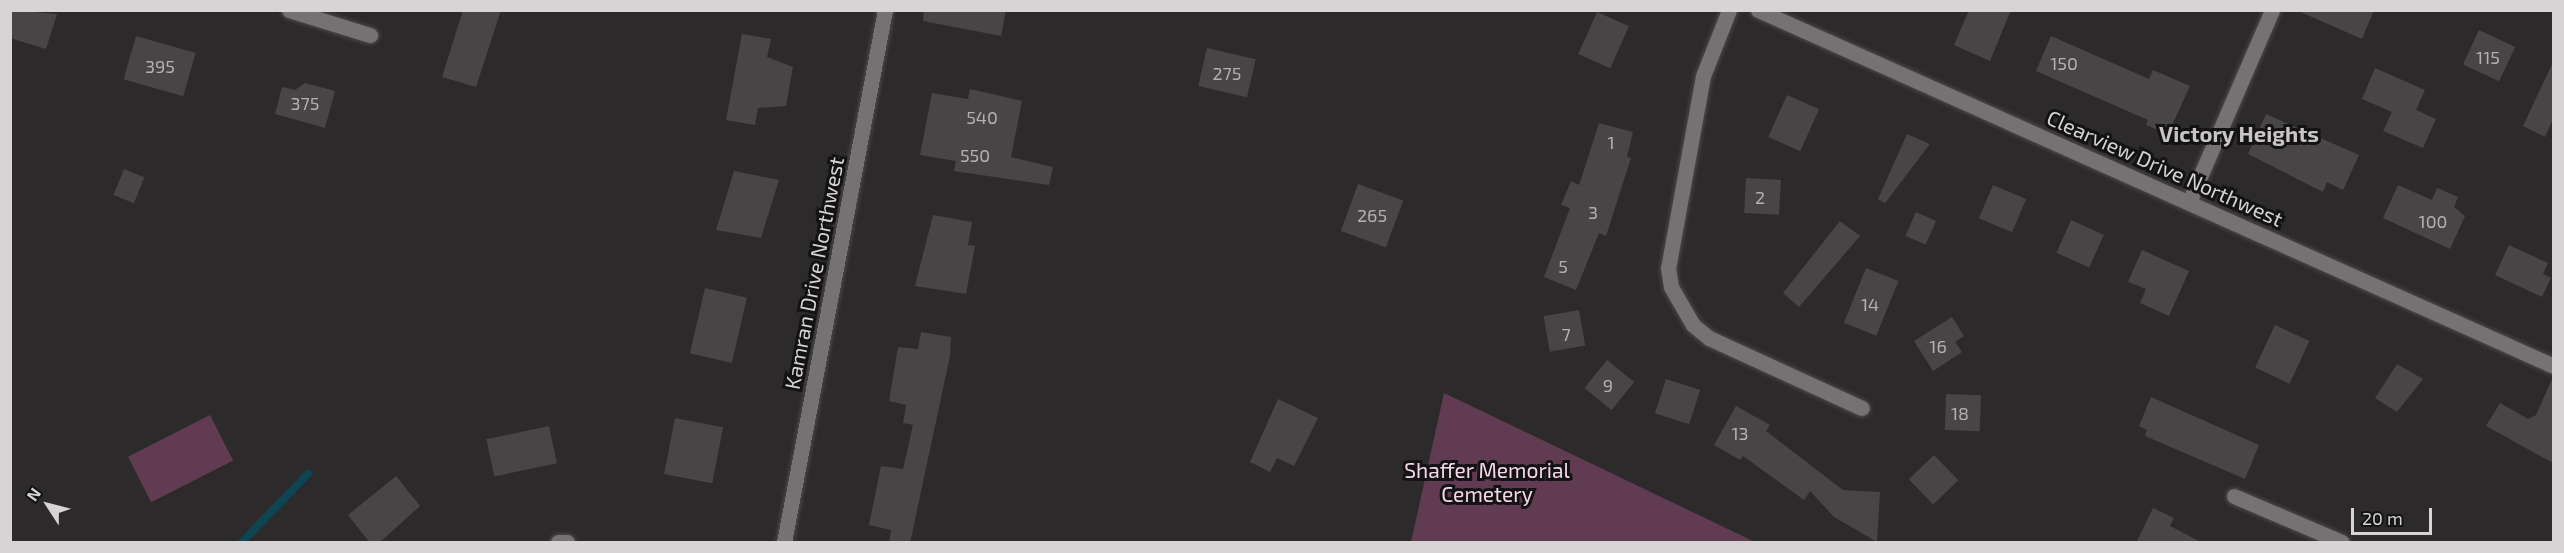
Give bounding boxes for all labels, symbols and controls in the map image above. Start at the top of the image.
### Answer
house number: 115 [2476,46,2500,68]
house number: 150 [2050,52,2078,74]
house number: 395 [145,55,175,77]
house number: 275 [1213,62,1241,84]
house number: 375 [291,92,319,114]
street label: Clearview Drive Northwest [2043,104,2287,232]
house number: 540 [966,106,998,128]
district label: Victory Heights [2159,121,2319,147]
house number: 1 [1607,131,1615,153]
house number: 550 [960,144,990,166]
street label: Kamran Drive Northwest [779,155,849,391]
house number: 2 [1755,186,1765,208]
house number: 3 [1588,201,1598,223]
house number: 265 [1357,204,1387,226]
house number: 100 [2419,210,2447,232]
house number: 5 [1558,255,1568,277]
house number: 14 [1861,293,1879,315]
house number: 7 [1561,323,1571,345]
house number: 16 [1929,335,1947,357]
house number: 9 [1603,374,1613,396]
house number: 18 [1951,402,1969,424]
house number: 13 [1731,422,1749,444]
park label: Shaffer Memorial Cemetery [1404,457,1570,507]
north arrow [18,475,78,535]
text: N [22,484,44,504]
scale bar [2354,496,2435,534]
text: 20 m [2362,507,2403,529]

